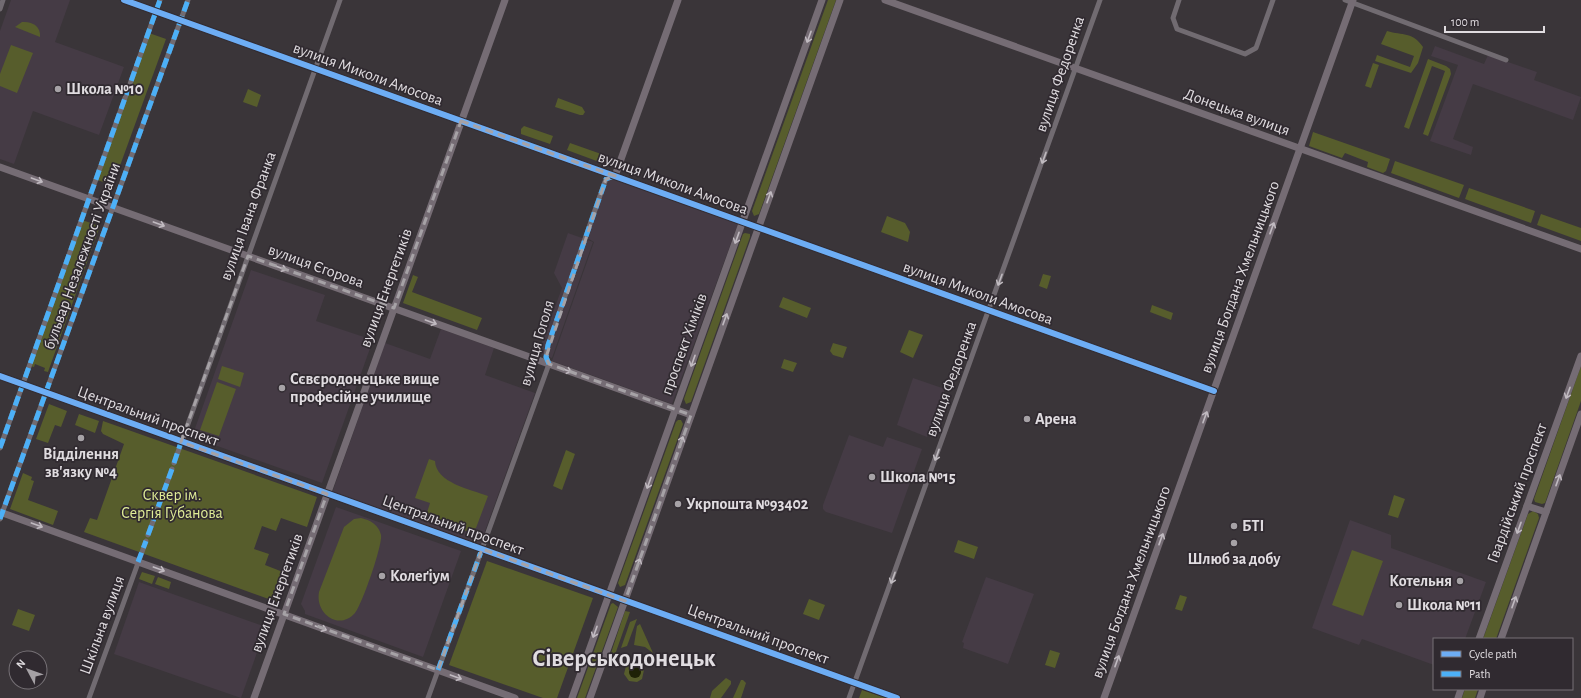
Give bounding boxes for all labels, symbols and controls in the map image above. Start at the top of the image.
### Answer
scale bar [1445,8,1544,34]
street label: вулиця Федоренка [1033,14,1088,134]
text: 100 m [1451,16,1479,28]
one-way arrow [804,30,812,42]
street label: вулиця Миколи Амосова [291,39,445,110]
place label: Школа №10 [66,81,143,97]
marker: Школа №10 [53,84,63,94]
street label: Донецька вулиця [1182,85,1292,140]
street label: вулиця Миколи Амосова [596,148,750,219]
street label: вулиця Івана Франка [217,149,280,283]
one-way arrow [1040,151,1047,164]
street label: бульвар Незалежності України [41,160,124,352]
one-way arrow [30,177,43,184]
street label: вулиця Богдана Хмельницького [1198,179,1283,376]
one-way arrow [766,190,773,203]
one-way arrow [152,221,165,228]
one-way arrow [1269,222,1276,235]
street label: вулиця Енергетиків [357,226,416,350]
one-way arrow [732,232,740,244]
street label: вулиця Єгорова [266,241,366,292]
street label: вулиця Миколи Амосова [901,258,1055,329]
one-way arrow [275,265,288,272]
one-way arrow [995,274,1003,286]
street label: проспект Хіміків [658,291,710,397]
street label: вулиця Гоголя [517,298,558,388]
one-way arrow [722,314,730,326]
one-way arrow [424,318,436,326]
street label: вулиця Федоренка [923,319,980,439]
one-way arrow [688,354,696,366]
one-way arrow [560,367,572,375]
place label: Сєвєродонецьке вище професійне училище [290,371,439,406]
street label: Центральний проспект [75,383,221,449]
marker: Сєвєродонецьке вище професійне училище [277,383,287,393]
one-way arrow [1564,386,1571,399]
place label: Арена [1035,411,1077,427]
one-way arrow [1201,411,1209,423]
marker: Арена [1022,414,1032,424]
street label: Гвардійський проспект [1484,421,1550,565]
marker: Відділення зв'язку №4 [76,433,86,443]
one-way arrow [678,436,686,448]
place label: Відділення зв'язку №4 [43,446,119,481]
one-way arrow [933,449,940,462]
place label: Школа №15 [880,469,956,485]
marker: Школа №15 [867,472,877,482]
one-way arrow [1554,474,1562,486]
one-way arrow [644,476,652,488]
street label: вулиця Богдана Хмельницького [1089,484,1174,681]
park label: Сквер ім. Сергія Губанова [121,487,223,522]
street label: Центральний проспект [380,492,526,558]
place label: Укрпошта №93402 [686,496,809,512]
marker: Укрпошта №93402 [673,499,683,509]
place label: БТІ [1242,518,1264,534]
marker: БТІ [1229,521,1239,531]
one-way arrow [30,522,43,529]
one-way arrow [1515,522,1522,535]
street label: вулиця Енергетиків [248,531,307,655]
one-way arrow [1157,533,1165,545]
marker: Шлюб за добу [1229,538,1239,548]
place label: Шлюб за добу [1187,551,1281,568]
one-way arrow [634,558,642,570]
one-way arrow [153,566,165,574]
place label: Колеґіум [390,568,450,585]
marker: Колеґіум [377,571,387,581]
one-way arrow [888,571,896,583]
street label: Шкільна вулиця [77,573,128,677]
place label: Котельня [1389,573,1452,589]
marker: Котельня [1455,576,1465,586]
one-way arrow [1511,596,1518,609]
place label: Школа №11 [1407,597,1481,613]
marker: Школа №11 [1394,600,1404,610]
street label: Центральний проспект [685,601,831,667]
one-way arrow [314,624,326,632]
one-way arrow [591,625,599,637]
legend [1433,638,1573,690]
district label: Сіверськодонецьк [532,647,716,671]
text: Cycle path [1469,648,1517,661]
north arrow [8,650,48,690]
one-way arrow [1114,655,1121,668]
text: N [14,657,27,670]
text: Path [1469,668,1491,680]
one-way arrow [450,673,462,681]

